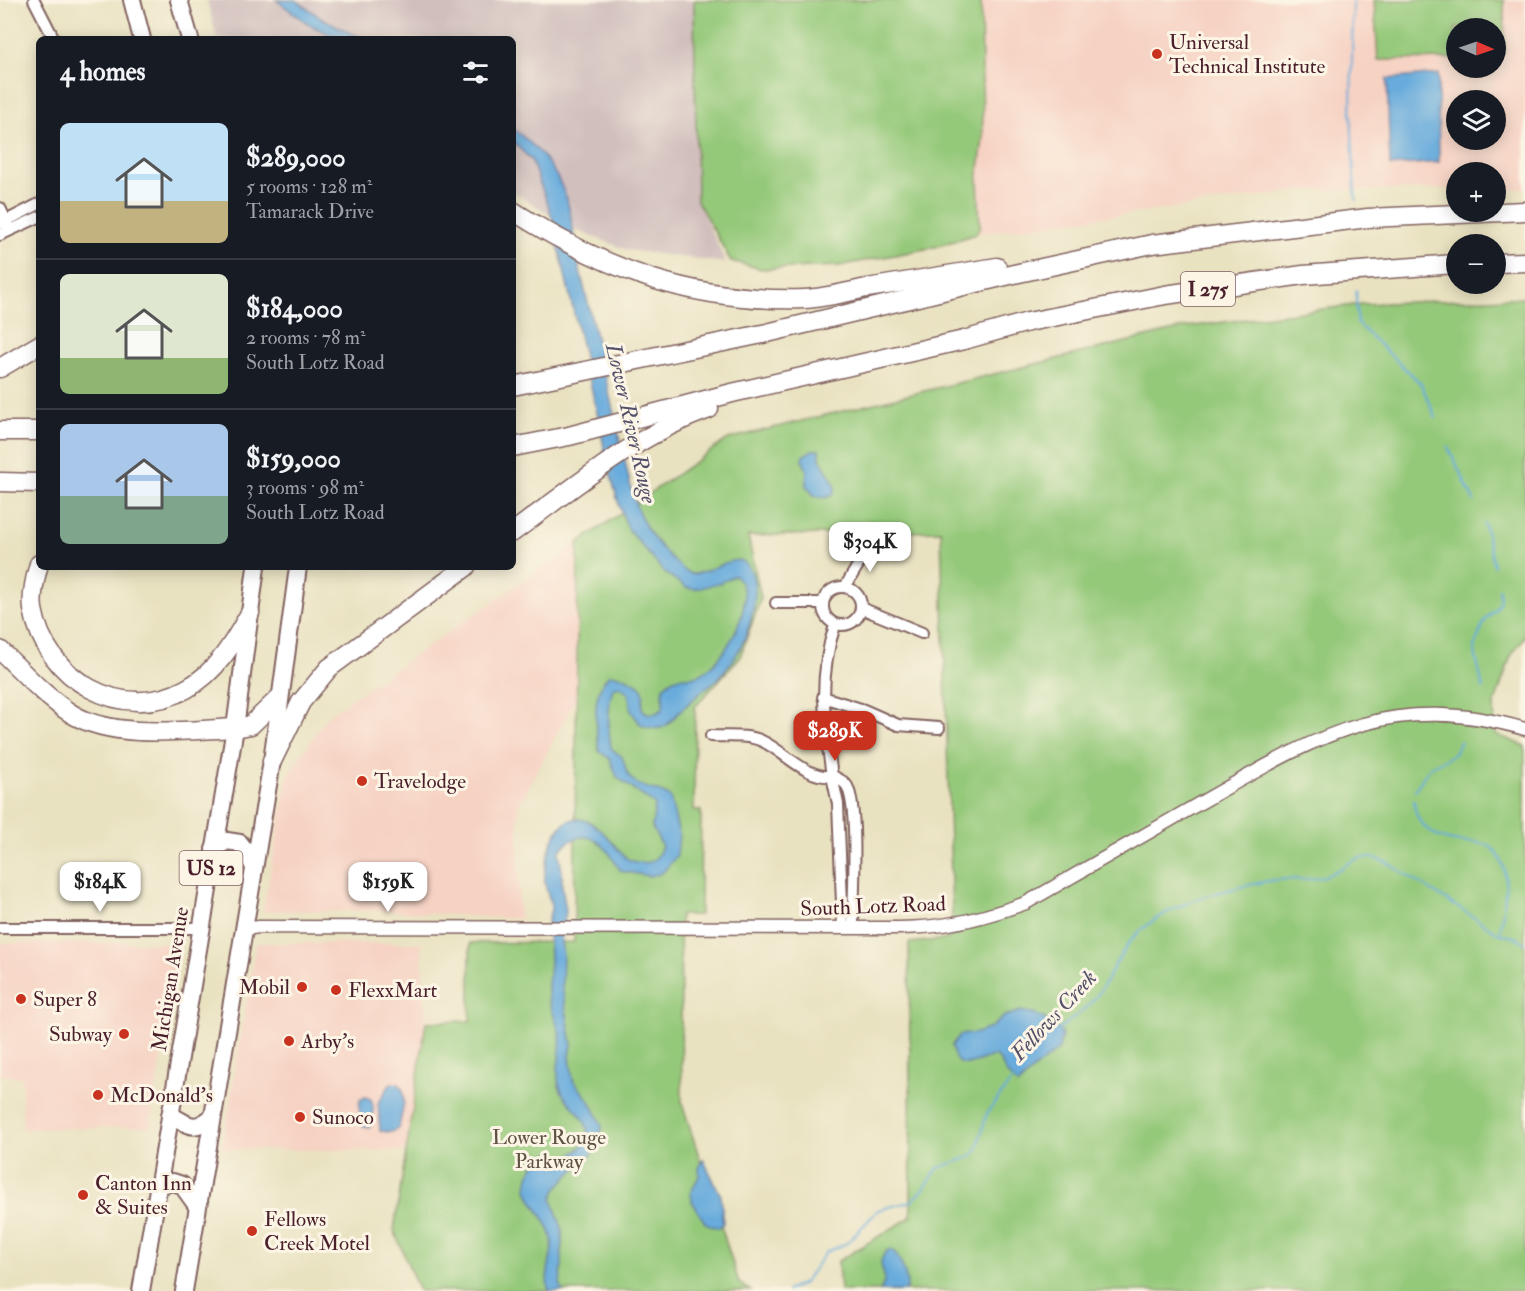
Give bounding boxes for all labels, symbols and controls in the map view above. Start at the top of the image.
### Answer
north arrow [1446,18,1506,78]
map controls [1446,18,1506,294]
place label: Universal Technical Institute [1169,29,1326,80]
marker: Universal Technical Institute [1150,47,1164,61]
text: 4 homes [60,56,146,88]
icon: filters [459,56,492,89]
button: layers [1446,90,1506,150]
text: $289,000 [246,142,346,174]
icon: home [108,147,180,219]
button: + [1446,162,1506,222]
text: 5 rooms · 128 m² [246,174,372,199]
text: Tamarack Drive [246,199,374,224]
button: − [1446,234,1506,294]
road number: I 275 [1181,272,1235,306]
text: $184,000 [246,293,343,325]
icon: home [108,298,180,370]
text: 2 rooms · 78 m² [246,325,366,350]
water label: Lower River Rouge [599,340,663,507]
text: South Lotz Road [246,350,385,375]
text: $159,000 [246,443,341,475]
icon: home [108,448,180,520]
text: 3 rooms · 98 m² [246,475,364,500]
text: South Lotz Road [246,500,385,525]
pin: $304K [828,522,912,573]
text: $304K [843,529,897,554]
pin: $289K [793,711,877,762]
text: $289K [807,718,863,743]
place label: Travelodge [374,768,466,795]
marker: Travelodge [355,774,369,788]
road number: US 12 [180,851,242,885]
pin: $184K [58,862,142,913]
pin: $159K [346,862,430,913]
text: $184K [74,869,126,894]
text: $159K [362,869,414,894]
street label: South Lotz Road [800,890,947,923]
street label: Michigan Avenue [146,905,195,1053]
water label: Fellows Creek [1004,964,1103,1068]
place label: Mobil [239,974,291,1001]
place label: FlexxMart [348,977,438,1004]
marker: Mobil [295,980,309,994]
marker: FlexxMart [329,983,343,997]
place label: Super 8 [33,986,97,1013]
marker: Super 8 [14,992,28,1006]
place label: Subway [49,1021,113,1048]
marker: Subway [117,1027,131,1041]
place label: Arby's [300,1028,354,1055]
marker: Arby's [282,1034,296,1048]
place label: McDonald's [110,1082,213,1109]
marker: McDonald's [91,1088,105,1102]
place label: Sunoco [312,1104,374,1131]
marker: Sunoco [293,1110,307,1124]
park label: Lower Rouge Parkway [492,1124,606,1175]
place label: Canton Inn & Suites [95,1170,192,1221]
marker: Canton Inn & Suites [76,1188,90,1202]
place label: Fellows Creek Motel [264,1206,371,1257]
marker: Fellows Creek Motel [245,1224,259,1238]

